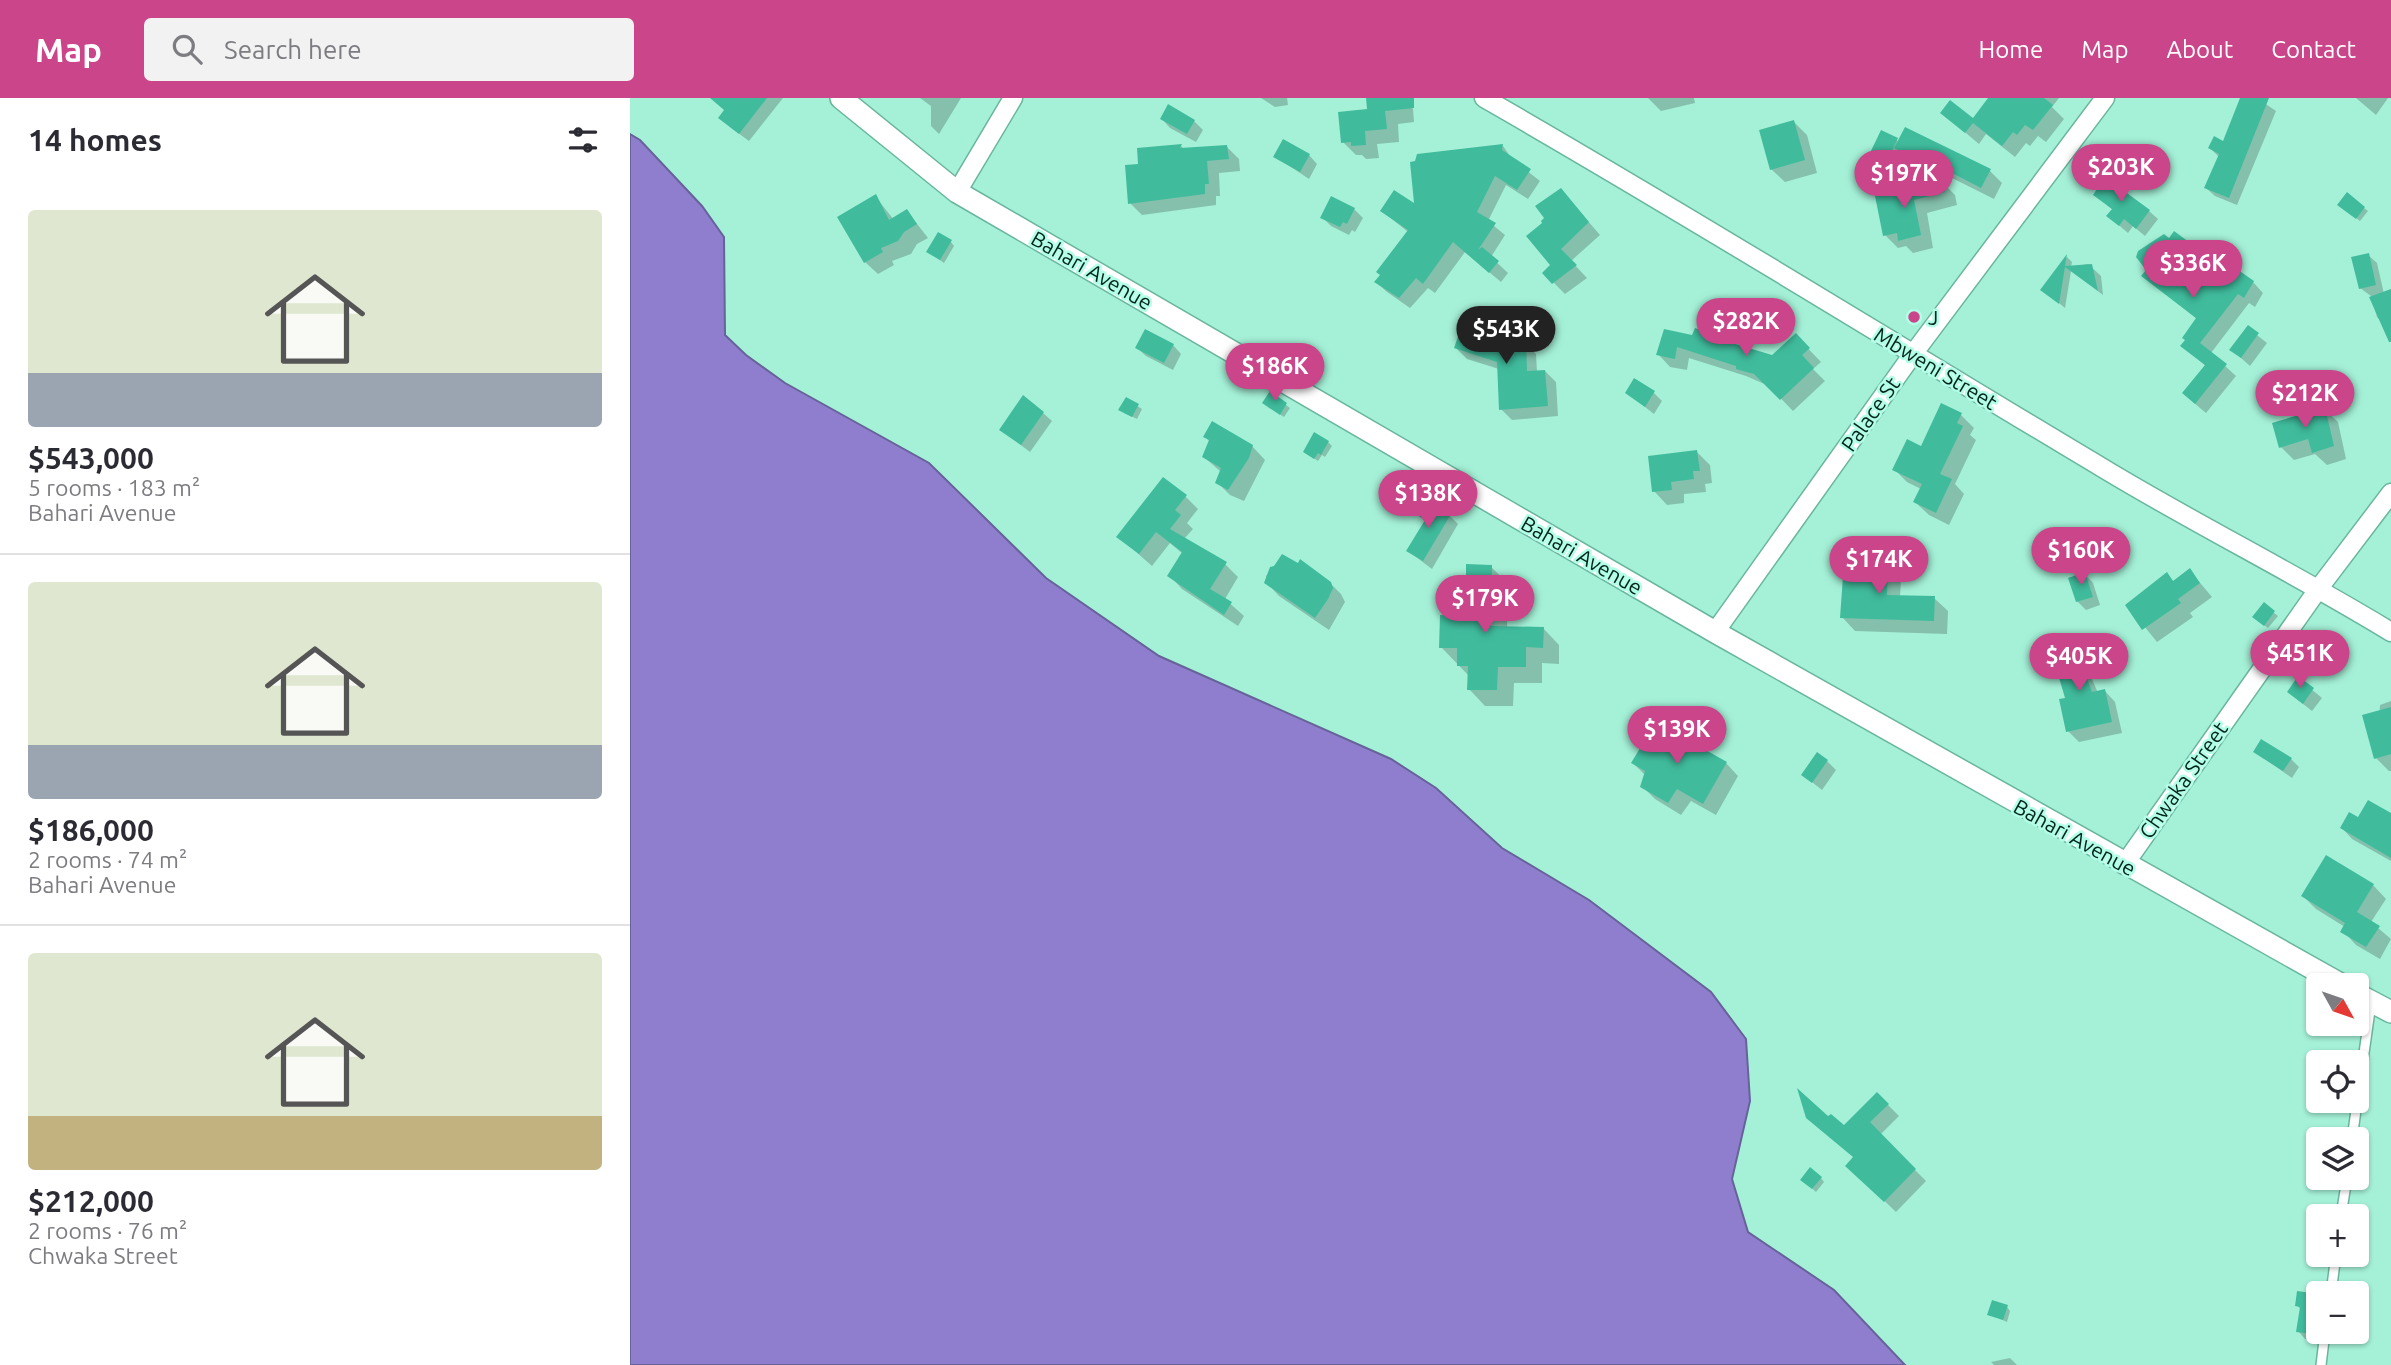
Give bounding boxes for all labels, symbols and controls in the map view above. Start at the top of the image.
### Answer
search box [144,18,634,81]
icon: search [168,30,206,68]
text: Map [35,31,102,68]
text: Search here [224,35,362,64]
text: Home [1978,36,2043,63]
text: Map [2081,36,2128,63]
text: About [2166,36,2233,63]
text: Contact [2271,36,2356,63]
icon: filters [564,121,602,159]
text: 14 homes [28,123,162,157]
pin: $203K [2072,144,2170,204]
pin: $197K [1855,150,1953,210]
text: $203K [2087,154,2155,179]
text: $197K [1870,160,1938,185]
street label: Bahari Avenue [1027,226,1157,314]
pin: $336K [2144,240,2242,300]
text: $336K [2159,250,2227,275]
icon: home [252,256,378,382]
pin: $282K [1697,299,1795,358]
place label: J [1928,305,1938,329]
pin: $543K [1457,306,1555,366]
text: $282K [1712,308,1780,333]
marker: J [1906,309,1922,325]
text: $543K [1472,316,1540,341]
street label: Mbweni Street [1870,322,2002,414]
pin: $186K [1226,344,1324,403]
text: $186K [1241,353,1309,378]
pin: $212K [2256,370,2354,430]
street label: Palace St [1836,372,1904,456]
text: $212K [2271,380,2339,405]
text: $543,000 [28,441,154,475]
pin: $138K [1379,470,1477,530]
text: 5 rooms · 183 m² [28,475,200,500]
text: $138K [1394,480,1462,505]
text: Bahari Avenue [28,500,176,525]
street label: Bahari Avenue [1517,511,1647,599]
pin: $160K [2032,528,2130,587]
pin: $174K [1830,536,1928,596]
text: $160K [2047,537,2115,562]
text: $174K [1845,546,1913,571]
pin: $179K [1436,575,1534,635]
text: $179K [1451,585,1519,610]
icon: home [252,628,378,754]
pin: $451K [2251,630,2349,690]
pin: $405K [2030,634,2128,693]
text: $451K [2266,640,2334,665]
text: $405K [2045,643,2113,668]
pin: $139K [1628,706,1726,766]
text: $139K [1643,716,1711,741]
street label: Chwaka Street [2134,717,2232,843]
street label: Bahari Avenue [2010,794,2140,880]
text: $186,000 [28,813,154,847]
text: 2 rooms · 74 m² [28,847,187,872]
text: Bahari Avenue [28,872,176,897]
north arrow [2306,973,2370,1036]
map controls [2306,973,2369,1344]
icon: home [252,999,378,1125]
button: locate [2306,1050,2369,1113]
button: layers [2306,1127,2369,1190]
text: $212,000 [28,1184,154,1218]
button: + [2306,1204,2369,1267]
text: 2 rooms · 76 m² [28,1218,187,1243]
text: Chwaka Street [28,1243,178,1268]
button: − [2306,1281,2369,1344]

